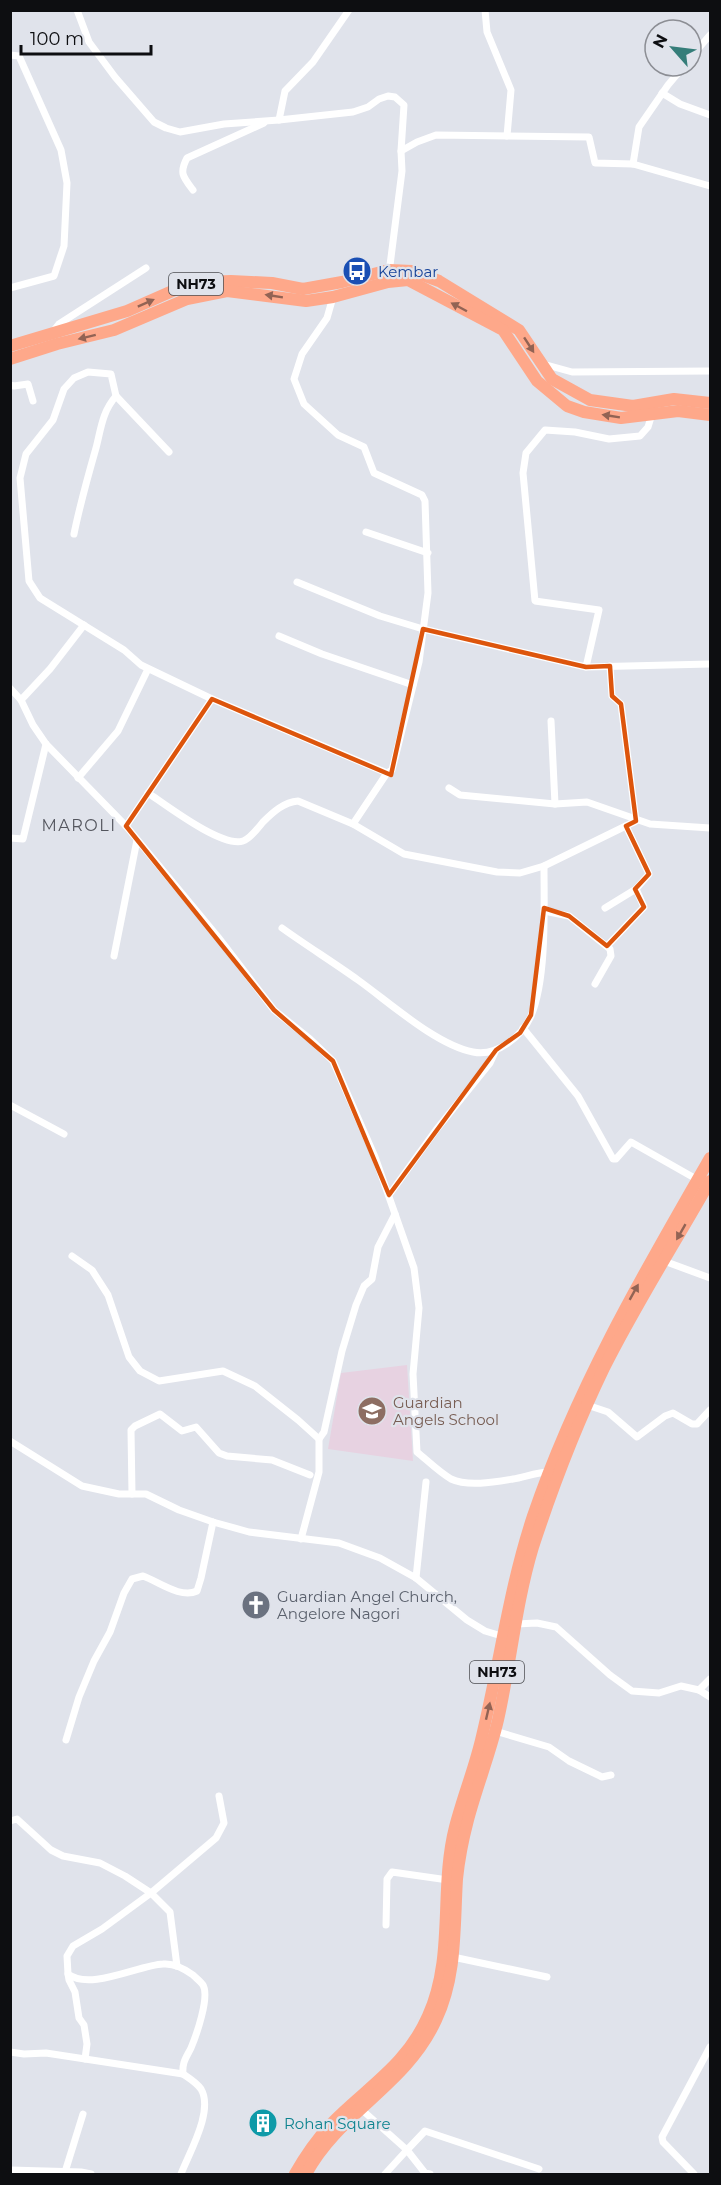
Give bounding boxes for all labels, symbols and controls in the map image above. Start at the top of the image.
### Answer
scale bar [21,18,152,56]
north arrow [643,18,703,78]
text: 100 m [30,28,84,50]
text: N [649,31,672,51]
bus stop icon: Kembar [341,255,373,287]
place label: Kembar [378,262,438,281]
road number: NH73 [169,273,223,295]
one-way arrow [264,292,283,301]
one-way arrow [137,298,154,307]
one-way arrow [450,302,467,312]
one-way arrow [78,332,96,342]
one-way arrow [523,337,535,353]
one-way arrow [601,411,620,420]
district label: MAROLI [41,816,117,835]
one-way arrow [676,1224,687,1240]
one-way arrow [629,1283,639,1300]
place label: Guardian Angels School [393,1393,499,1429]
school or university icon: Guardian Angels School [356,1395,388,1427]
place label: Guardian Angel Church, Angelore Nagori [277,1587,457,1623]
church icon: Guardian Angel Church, Angelore Nagori [240,1589,272,1621]
road number: NH73 [470,1661,524,1683]
one-way arrow [484,1702,493,1721]
building icon: Rohan Square [247,2107,279,2139]
place label: Rohan Square [284,2114,391,2133]

